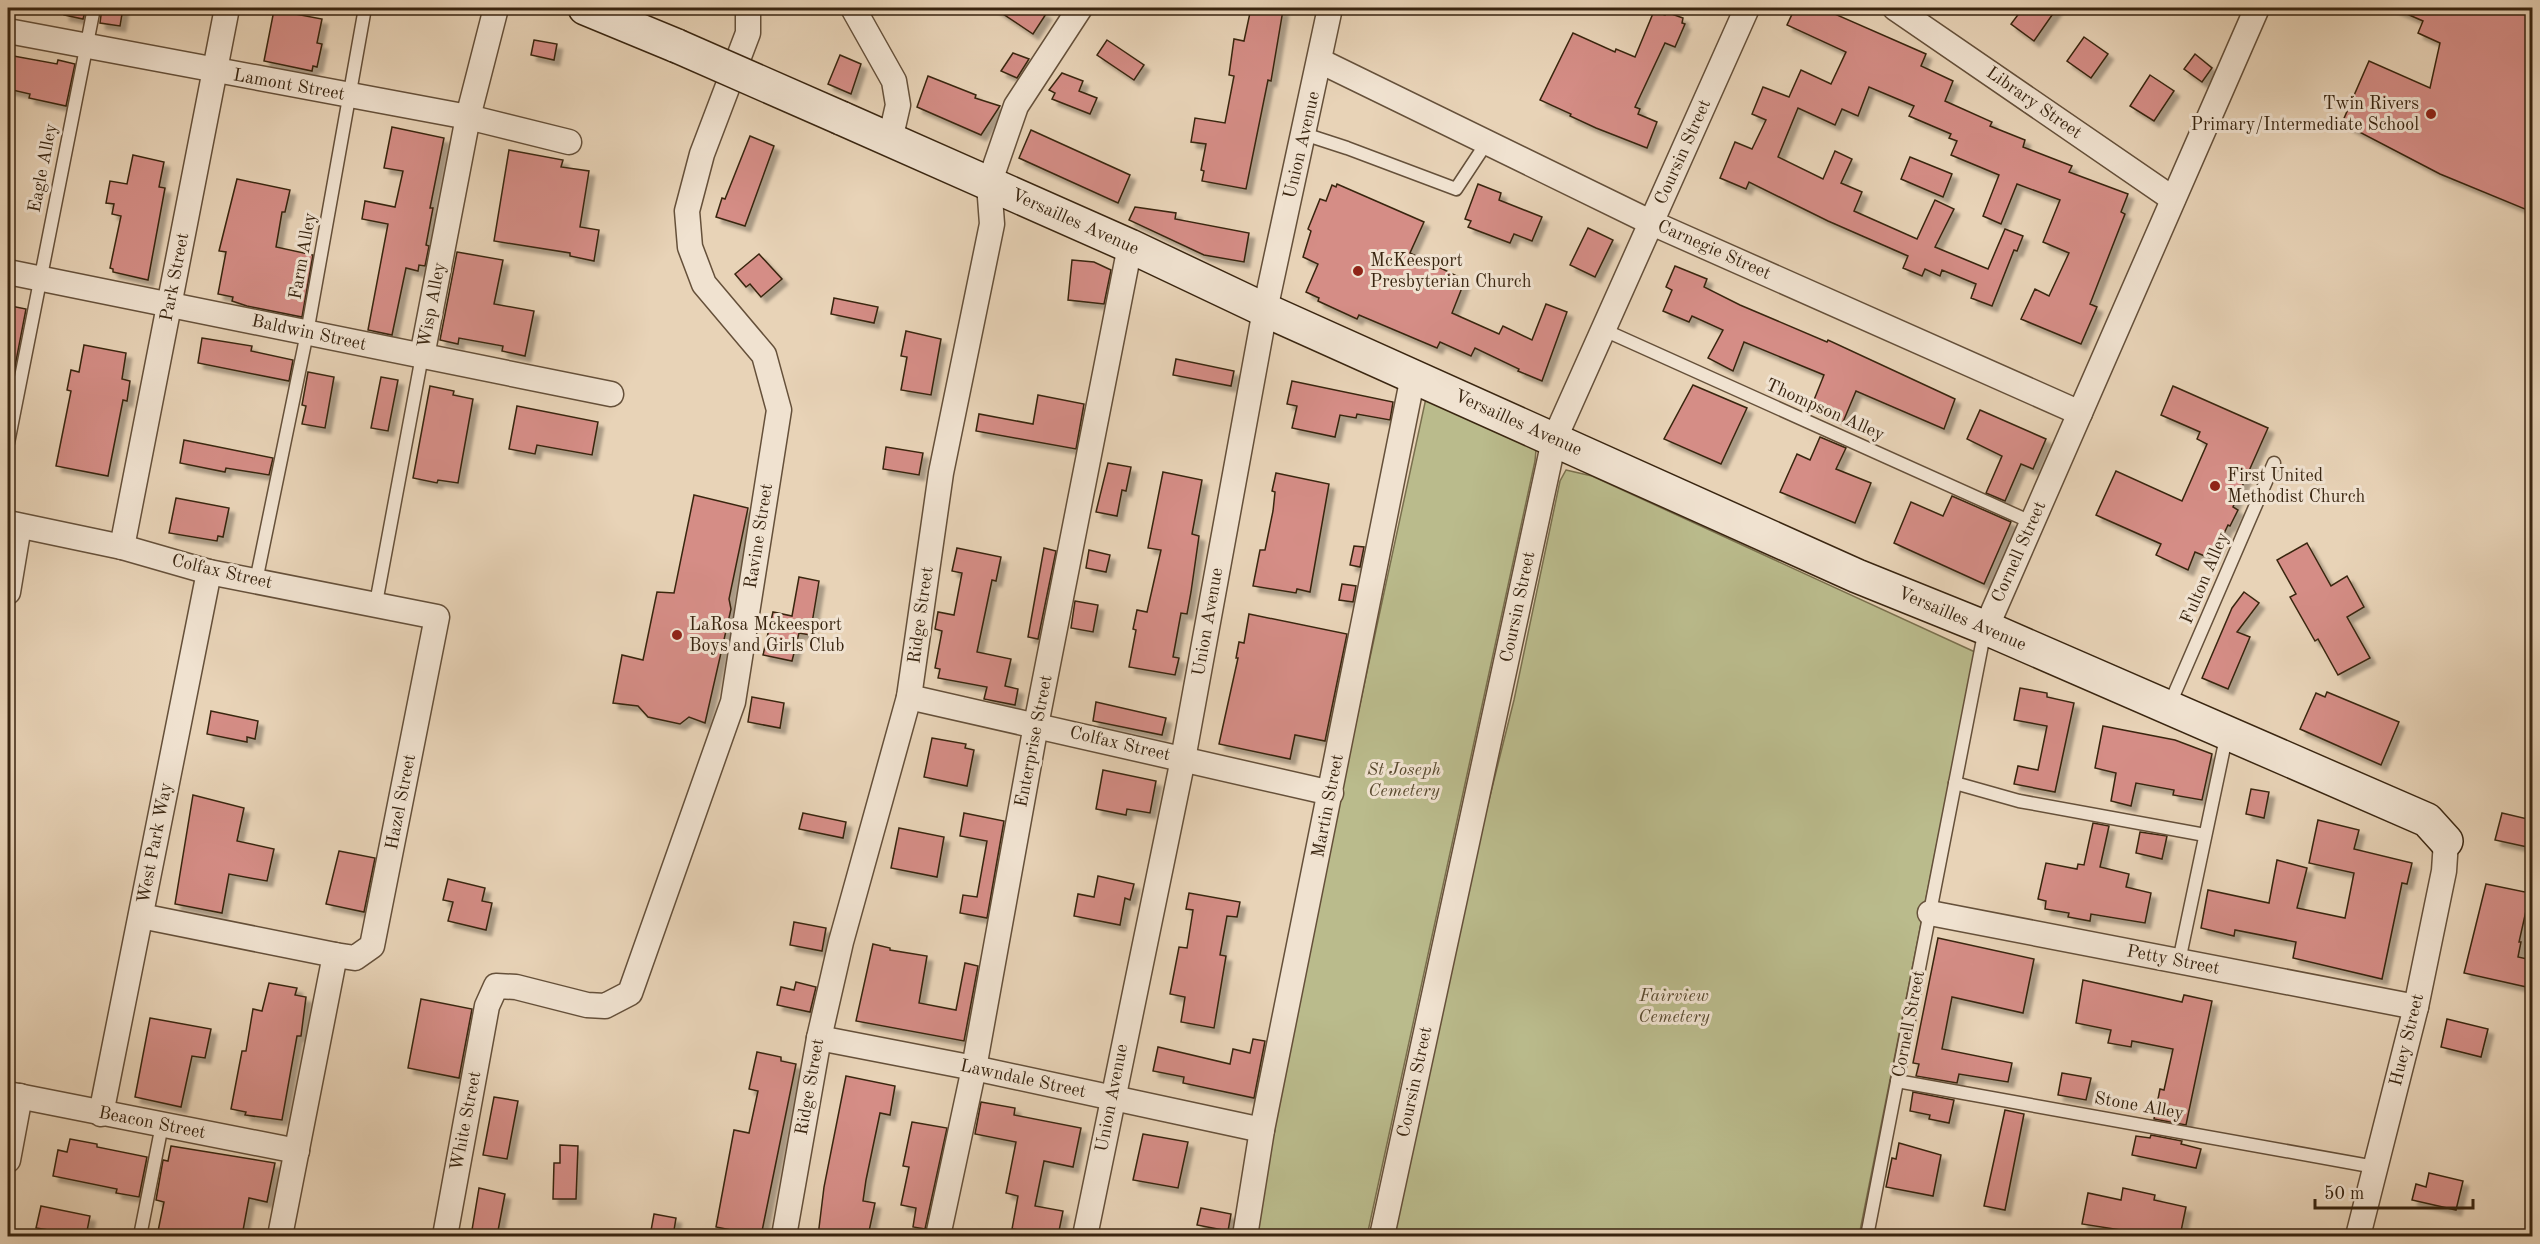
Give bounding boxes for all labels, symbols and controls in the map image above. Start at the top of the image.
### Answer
street label: Library Street [1983,63,2085,143]
street label: Lamont Street [232,66,346,104]
street label: Union Avenue [1281,90,1323,200]
place label: Twin Rivers Primary/Intermediate School [2191,95,2419,134]
street label: Coursin Street [1652,97,1714,207]
marker: Twin Rivers Primary/Intermediate School [2424,107,2438,121]
street label: Eagle Alley [26,121,61,214]
street label: Versailles Avenue [1009,186,1141,258]
street label: Farm Alley [287,211,320,301]
street label: Carnegie Street [1655,217,1773,283]
street label: Park Street [158,231,192,323]
place label: McKeesport Presbyterian Church [1370,252,1532,291]
street label: Wisp Alley [415,260,449,349]
marker: McKeesport Presbyterian Church [1351,264,1365,278]
street label: Baldwin Street [250,312,368,354]
street label: Thompson Alley [1763,376,1888,444]
street label: Versailles Avenue [1452,387,1584,459]
place label: First United Methodist Church [2227,467,2365,506]
marker: First United Methodist Church [2208,479,2222,493]
street label: Ravine Street [742,482,776,590]
street label: Cornell Street [1989,499,2049,605]
street label: Fulton Alley [2178,529,2233,627]
street label: Coursin Street [1497,550,1539,664]
street label: Colfax Street [170,552,274,592]
street label: Ridge Street [905,565,937,665]
street label: Union Avenue [1190,567,1226,677]
street label: Versailles Avenue [1895,584,2029,654]
place label: LaRosa Mckeesport Boys and Girls Club [689,616,844,655]
marker: LaRosa Mckeesport Boys and Girls Club [670,628,684,642]
street label: Enterprise Street [1012,673,1056,809]
street label: Colfax Street [1068,724,1172,764]
street label: Hazel Street [383,753,419,851]
street label: Martin Street [1309,753,1347,859]
park label: St Joseph Cemetery [1367,761,1441,800]
street label: West Park Way [134,780,176,905]
street label: Petty Street [2125,942,2221,978]
street label: Cornell Street [1890,969,1928,1079]
park label: Fairview Cemetery [1638,987,1710,1026]
street label: Huey Street [2387,992,2427,1088]
street label: Coursin Street [1394,1025,1436,1139]
street label: Ridge Street [793,1037,827,1137]
street label: Union Avenue [1093,1043,1131,1153]
street label: Lawndale Street [958,1057,1088,1101]
street label: White Street [448,1070,484,1172]
street label: Stone Alley [2093,1089,2186,1123]
street label: Beacon Street [97,1104,207,1142]
scale bar [2315,1172,2472,1210]
text: 50 m [2324,1185,2364,1203]

